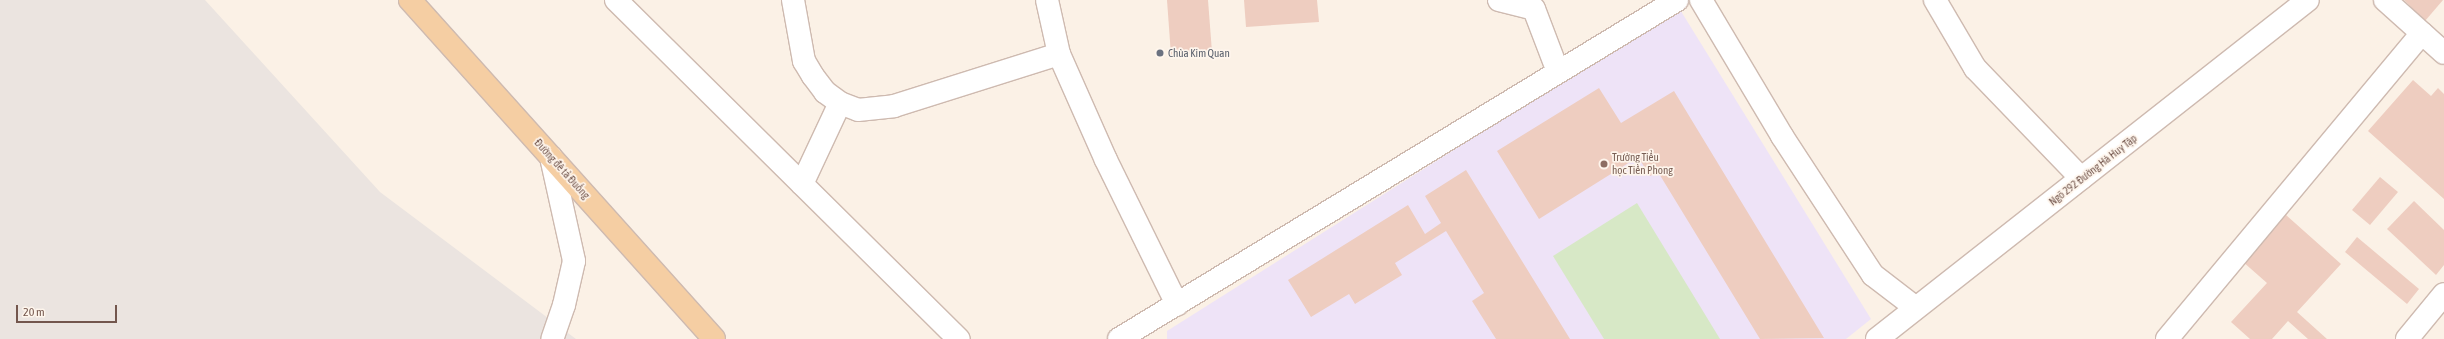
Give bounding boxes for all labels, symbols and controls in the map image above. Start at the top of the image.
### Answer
place label: Chùa Kim Quan [1168,46,1230,60]
marker: Chùa Kim Quan [1155,48,1165,58]
street label: Ngõ 292 Đường Hà Huy Tập [2046,132,2140,208]
street label: Đường đê tả Đuống [531,136,593,202]
place label: Trường Tiểu học Tiền Phong [1612,151,1673,177]
marker: Trường Tiểu học Tiền Phong [1599,159,1609,169]
scale bar [18,297,119,323]
text: 20 m [23,305,45,319]

